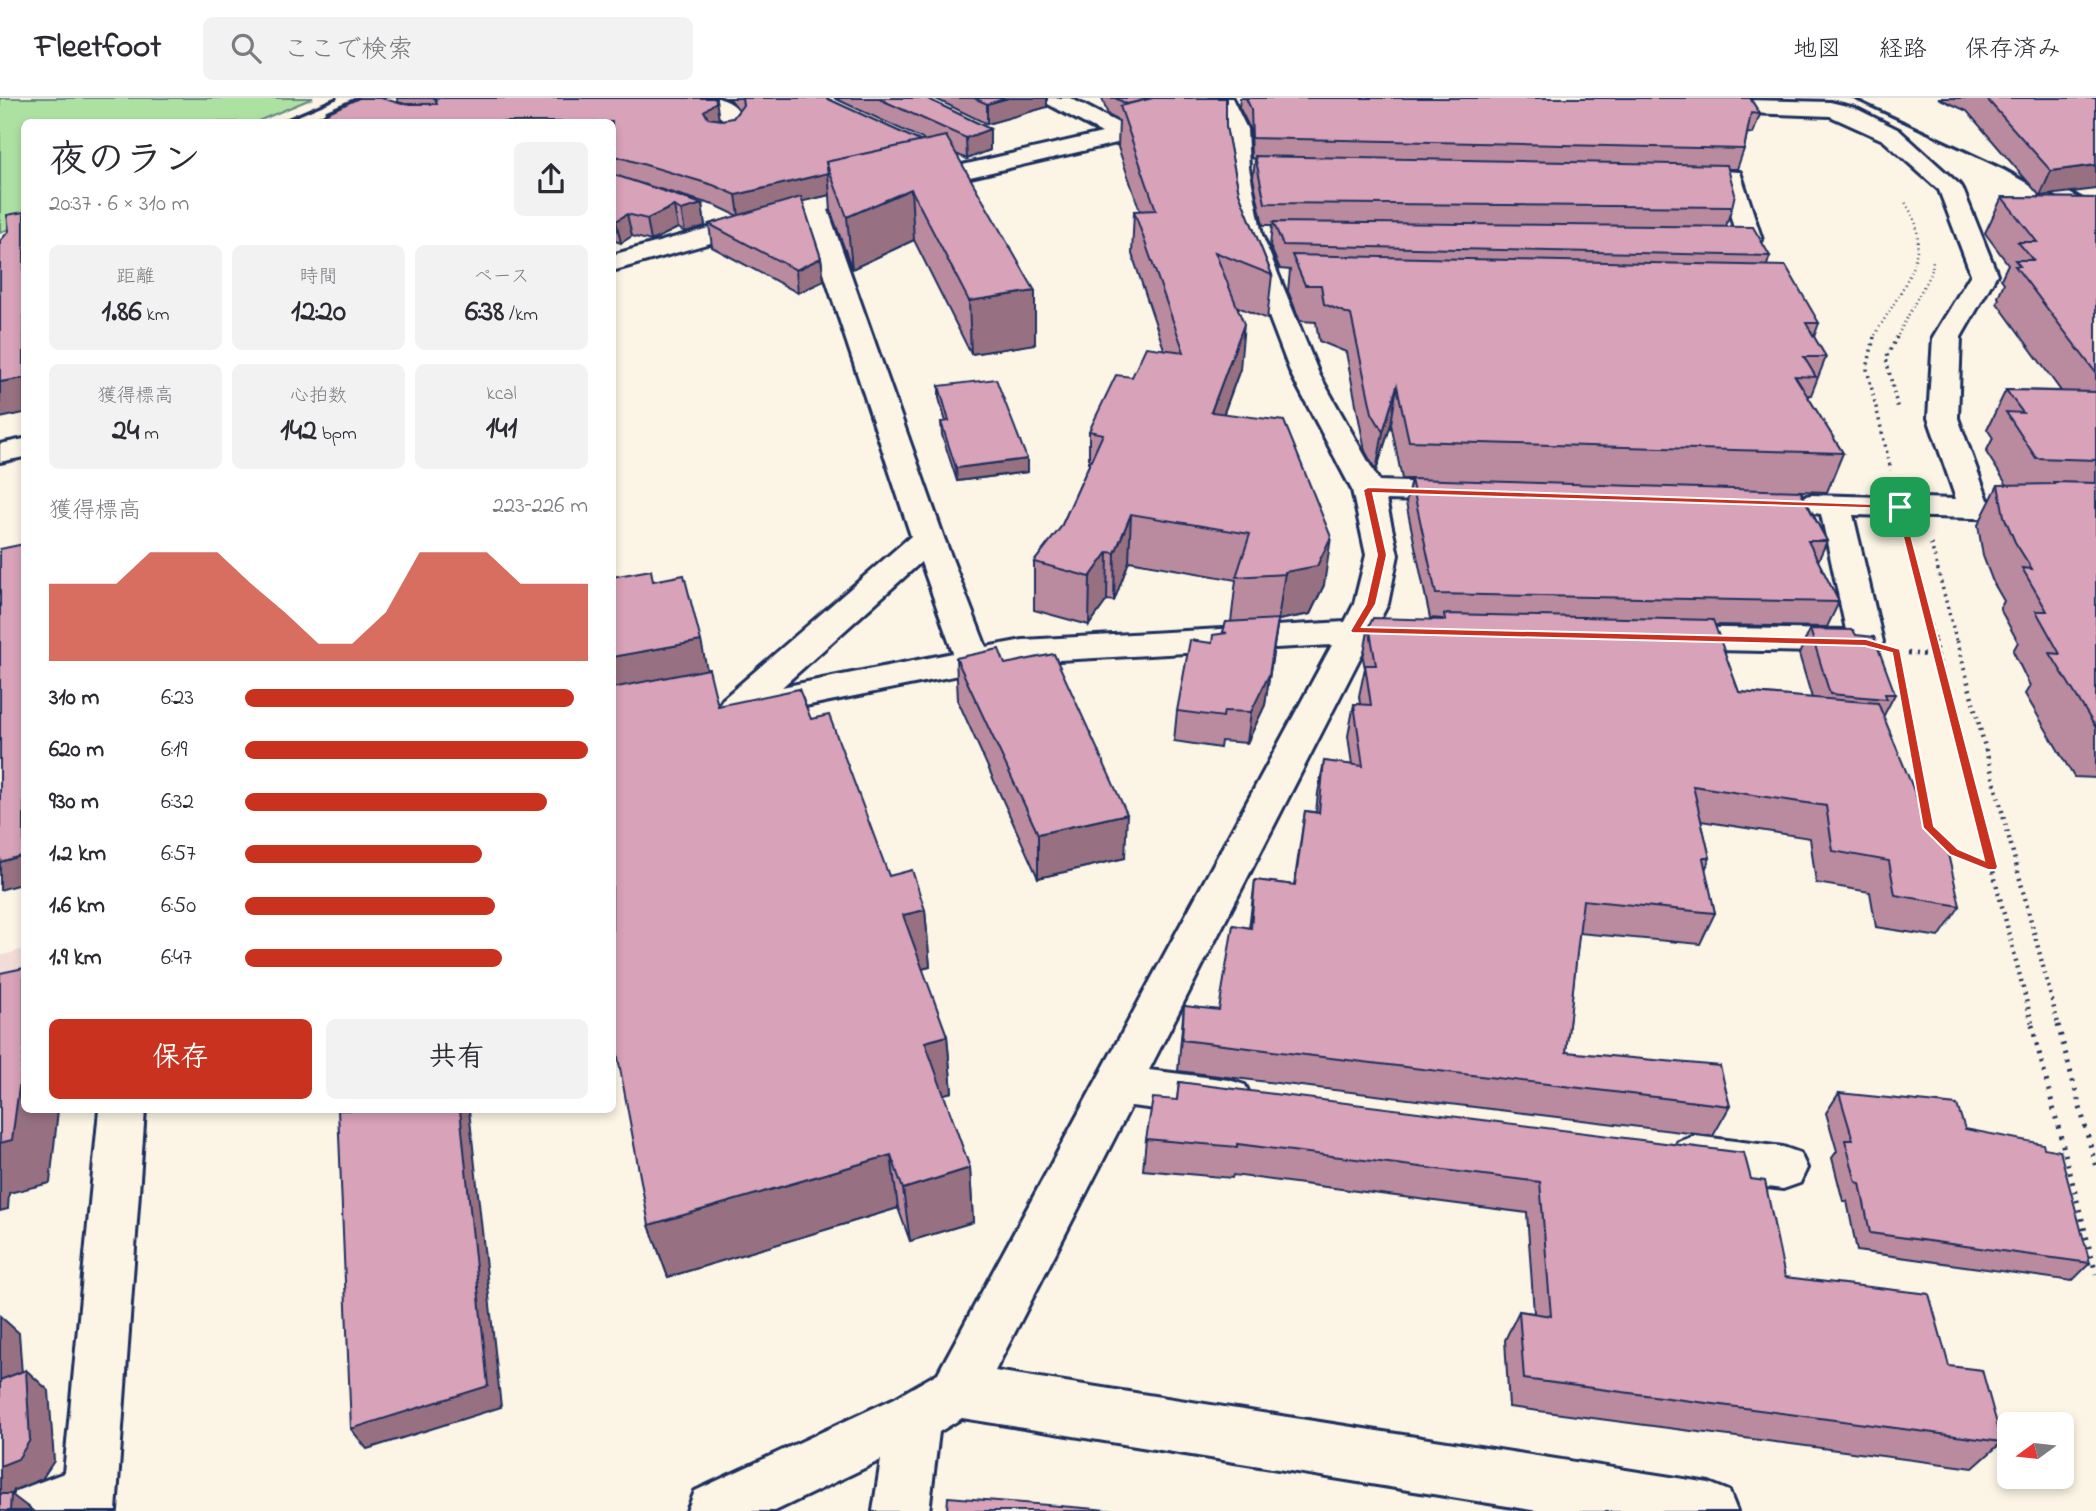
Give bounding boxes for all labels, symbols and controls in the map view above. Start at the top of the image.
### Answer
search box [203,17,693,80]
text: Fleetfoot [35,24,161,72]
icon: search [227,29,265,67]
text: ここで検索 [283,32,413,70]
text: 地図 [1793,33,1841,68]
text: 経路 [1879,33,1927,68]
text: 保存済み [1965,33,2061,68]
text: 夜のラン [49,134,201,190]
button: share [514,142,588,216]
text: 20:37 · 6 × 310 m [49,188,189,221]
text: 距離 [116,264,155,291]
text: 時間 [299,264,338,291]
text: ペース [474,264,529,291]
text: 1.86 [102,291,142,335]
text: 12:20 [291,291,346,335]
text: 6:38 [465,291,504,335]
text: km [142,302,169,329]
text: /km [504,302,538,329]
text: kcal [486,381,517,408]
text: 獲得標高 [97,383,174,410]
text: 心拍数 [290,383,347,410]
text: 141 [486,408,517,452]
text: 24 [112,410,139,454]
text: 142 [280,410,317,454]
text: m [139,421,159,448]
text: bpm [317,421,357,448]
pin [1870,477,1930,537]
icon: arrive [1881,488,1919,526]
text: 223–226 m [492,490,588,523]
text: 獲得標高 [49,495,141,528]
text: 310 m [49,682,99,715]
text: 6:23 [161,682,194,715]
text: 620 m [49,734,104,767]
text: 6:19 [161,734,187,767]
text: 930 m [49,786,99,819]
text: 6:32 [161,786,194,819]
text: 1.2 km [49,838,106,871]
text: 6:57 [161,838,196,871]
text: 1.6 km [49,890,105,923]
text: 6:50 [161,890,196,923]
text: 1.9 km [49,942,102,975]
text: 6:47 [161,942,192,975]
button: 保存 [49,1019,312,1099]
button: 共有 [326,1019,588,1099]
north arrow [1997,1412,2074,1489]
map controls [1997,1412,2074,1489]

